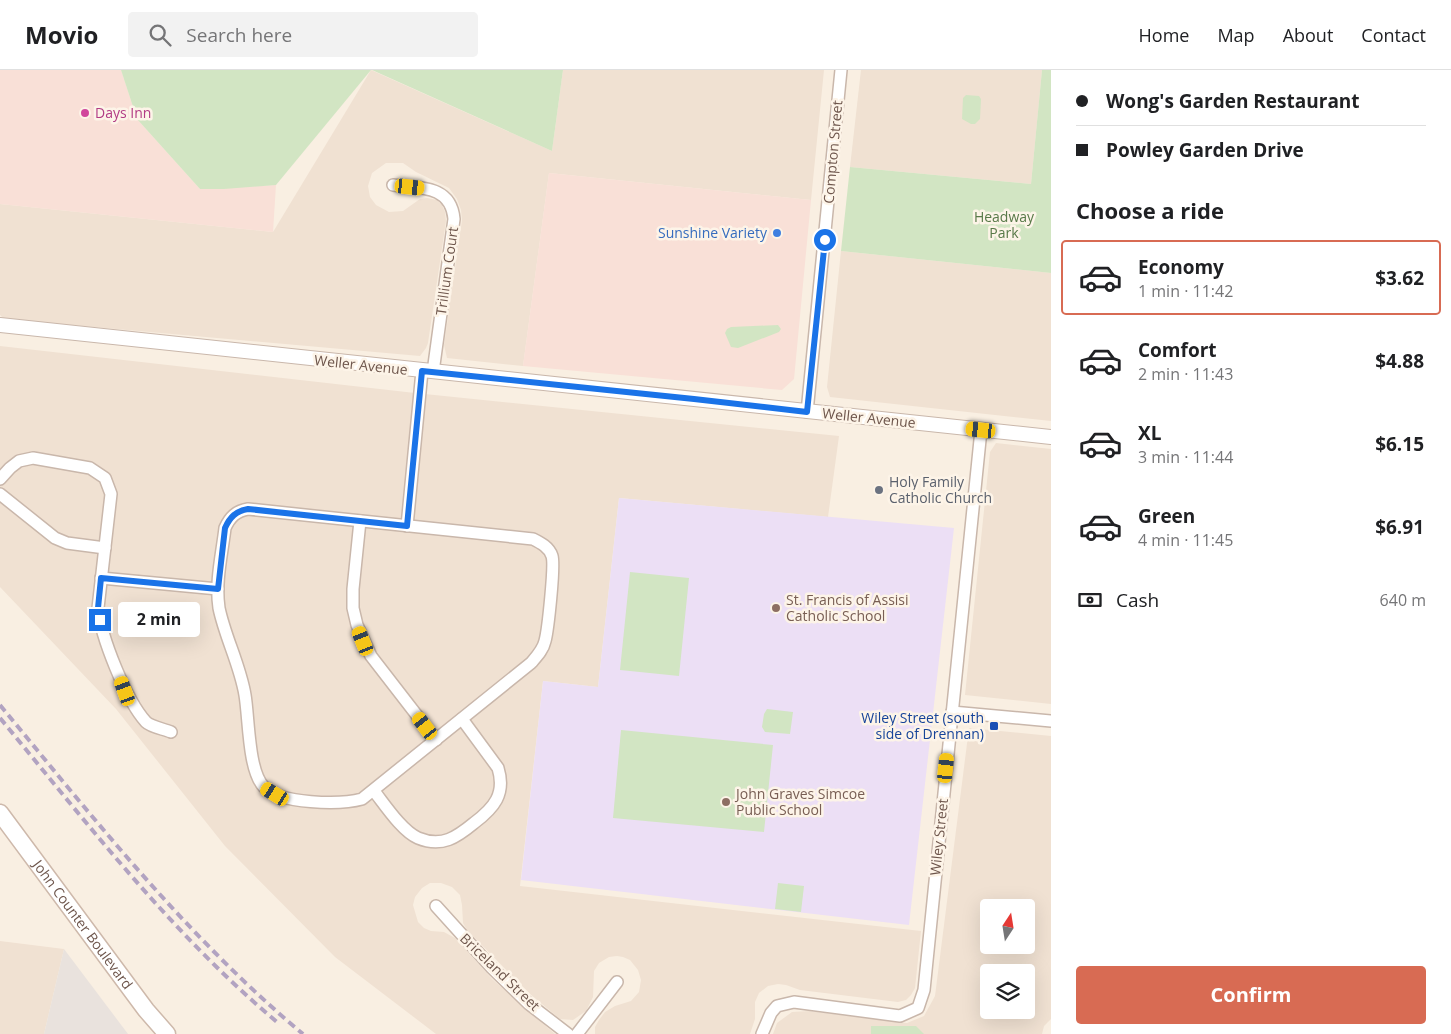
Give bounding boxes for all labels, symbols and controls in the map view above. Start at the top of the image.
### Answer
search box [128,12,478,57]
text: Movio [25,18,98,51]
icon: search [146,21,174,49]
text: Search here [186,22,292,48]
text: Home [1139,23,1189,47]
text: Map [1217,23,1255,47]
text: About [1283,23,1333,47]
text: Contact [1361,23,1426,47]
text: Wong's Garden Restaurant [1106,88,1360,114]
street label: Compton Street [819,100,846,204]
place label: Days Inn [95,103,151,122]
marker: Days Inn [79,107,91,119]
text: Powley Garden Drive [1106,137,1304,163]
car [394,178,425,196]
text: Choose a ride [1076,195,1224,225]
park label: Headway Park [974,207,1035,242]
place label: Sunshine Variety [658,223,768,242]
street label: Trillium Court [431,225,462,316]
marker: Sunshine Variety [771,227,783,239]
route start [814,229,836,251]
text: Economy [1138,254,1224,280]
icon: car [1078,255,1123,300]
text: $3.62 [1375,265,1424,291]
text: 1 min · 11:42 [1138,280,1233,302]
text: Comfort [1138,337,1217,363]
icon: car [1078,338,1123,383]
text: $4.88 [1375,348,1424,374]
street label: Weller Avenue [313,350,409,379]
text: 2 min · 11:43 [1138,363,1233,385]
street label: Weller Avenue [821,403,917,432]
text: XL [1138,420,1161,446]
car [965,421,996,439]
icon: car [1078,421,1123,466]
text: $6.15 [1375,431,1424,457]
text: 3 min · 11:44 [1138,446,1233,468]
place label: Holy Family Catholic Church [889,472,992,507]
marker: Holy Family Catholic Church [873,484,885,496]
text: Green [1138,503,1195,529]
icon: car [1078,504,1123,549]
text: $6.91 [1375,514,1424,540]
text: 4 min · 11:45 [1138,529,1233,551]
icon: cash [1076,586,1104,614]
text: Cash [1116,587,1159,613]
text: 640 m [1380,589,1426,611]
place label: St. Francis of Assisi Catholic School [786,590,909,625]
callout: 2 min [118,602,200,638]
marker: St. Francis of Assisi Catholic School [770,602,782,614]
text: 2 min [137,608,181,630]
route end [89,609,111,631]
car [350,624,375,658]
car [112,674,137,708]
place label: Wiley Street (south side of Drennan) [861,708,984,743]
car [409,710,440,742]
marker: Wiley Street (south side of Drennan) [988,720,1000,732]
car [936,752,955,784]
car [258,780,291,808]
place label: John Graves Simcoe Public School [734,784,865,819]
marker: John Graves Simcoe Public School [720,796,732,808]
street label: Wiley Street [925,797,952,877]
street label: John Counter Boulevard [28,854,137,993]
north arrow [980,899,1035,954]
map controls [980,899,1035,1019]
street label: Briceland Street [456,929,544,1015]
button: layers [980,964,1035,1019]
button: Confirm [1076,966,1426,1024]

